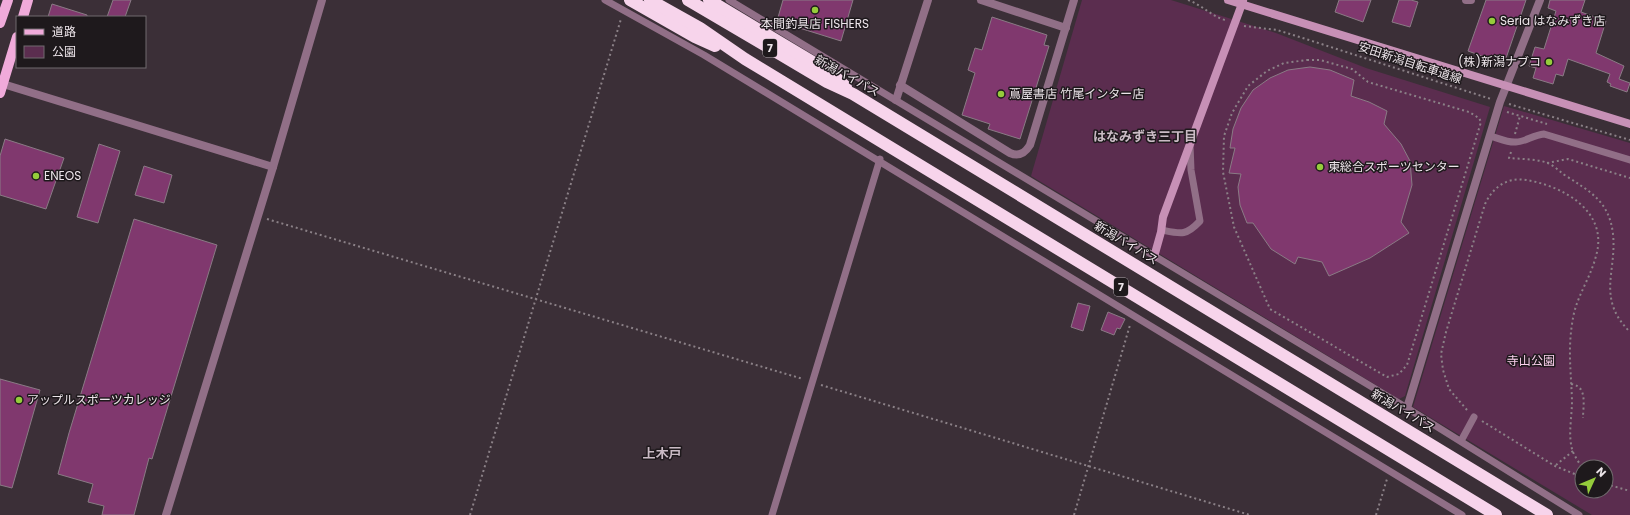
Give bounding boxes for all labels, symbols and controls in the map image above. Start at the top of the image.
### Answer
marker: 本間釣具店 FISHERS [810,5,820,15]
place label: Seria はなみずき店 [1500,12,1605,29]
place label: 本間釣具店 FISHERS [761,15,869,32]
legend [16,16,146,68]
marker: Seria はなみずき店 [1487,16,1497,26]
text: 道路 [52,23,76,40]
street label: 安田新潟自転車道線 [1356,38,1464,87]
road number: 7 [763,39,777,57]
text: 公園 [52,43,76,60]
street label: 新潟バイパス [812,51,883,100]
place label: (株)新潟ナブコ [1458,53,1541,70]
marker: (株)新潟ナブコ [1544,57,1554,67]
place label: 蔦屋書店 竹尾インター店 [1009,85,1144,102]
marker: 蔦屋書店 竹尾インター店 [996,89,1006,99]
district label: はなみずき三丁目 [1093,127,1197,146]
place label: 東総合スポーツセンター [1328,158,1460,175]
marker: 東総合スポーツセンター [1315,162,1325,172]
place label: ENEOS [44,167,81,184]
marker: ENEOS [31,171,41,181]
street label: 新潟バイパス [1091,217,1161,268]
road number: 7 [1114,278,1128,296]
park label: 寺山公園 [1507,352,1555,369]
street label: 新潟バイパス [1368,385,1438,436]
place label: アップルスポーツカレッジ [27,391,171,408]
marker: アップルスポーツカレッジ [14,395,24,405]
district label: 上木戸 [642,444,682,463]
north arrow [1574,459,1614,499]
text: N [1593,464,1610,481]

